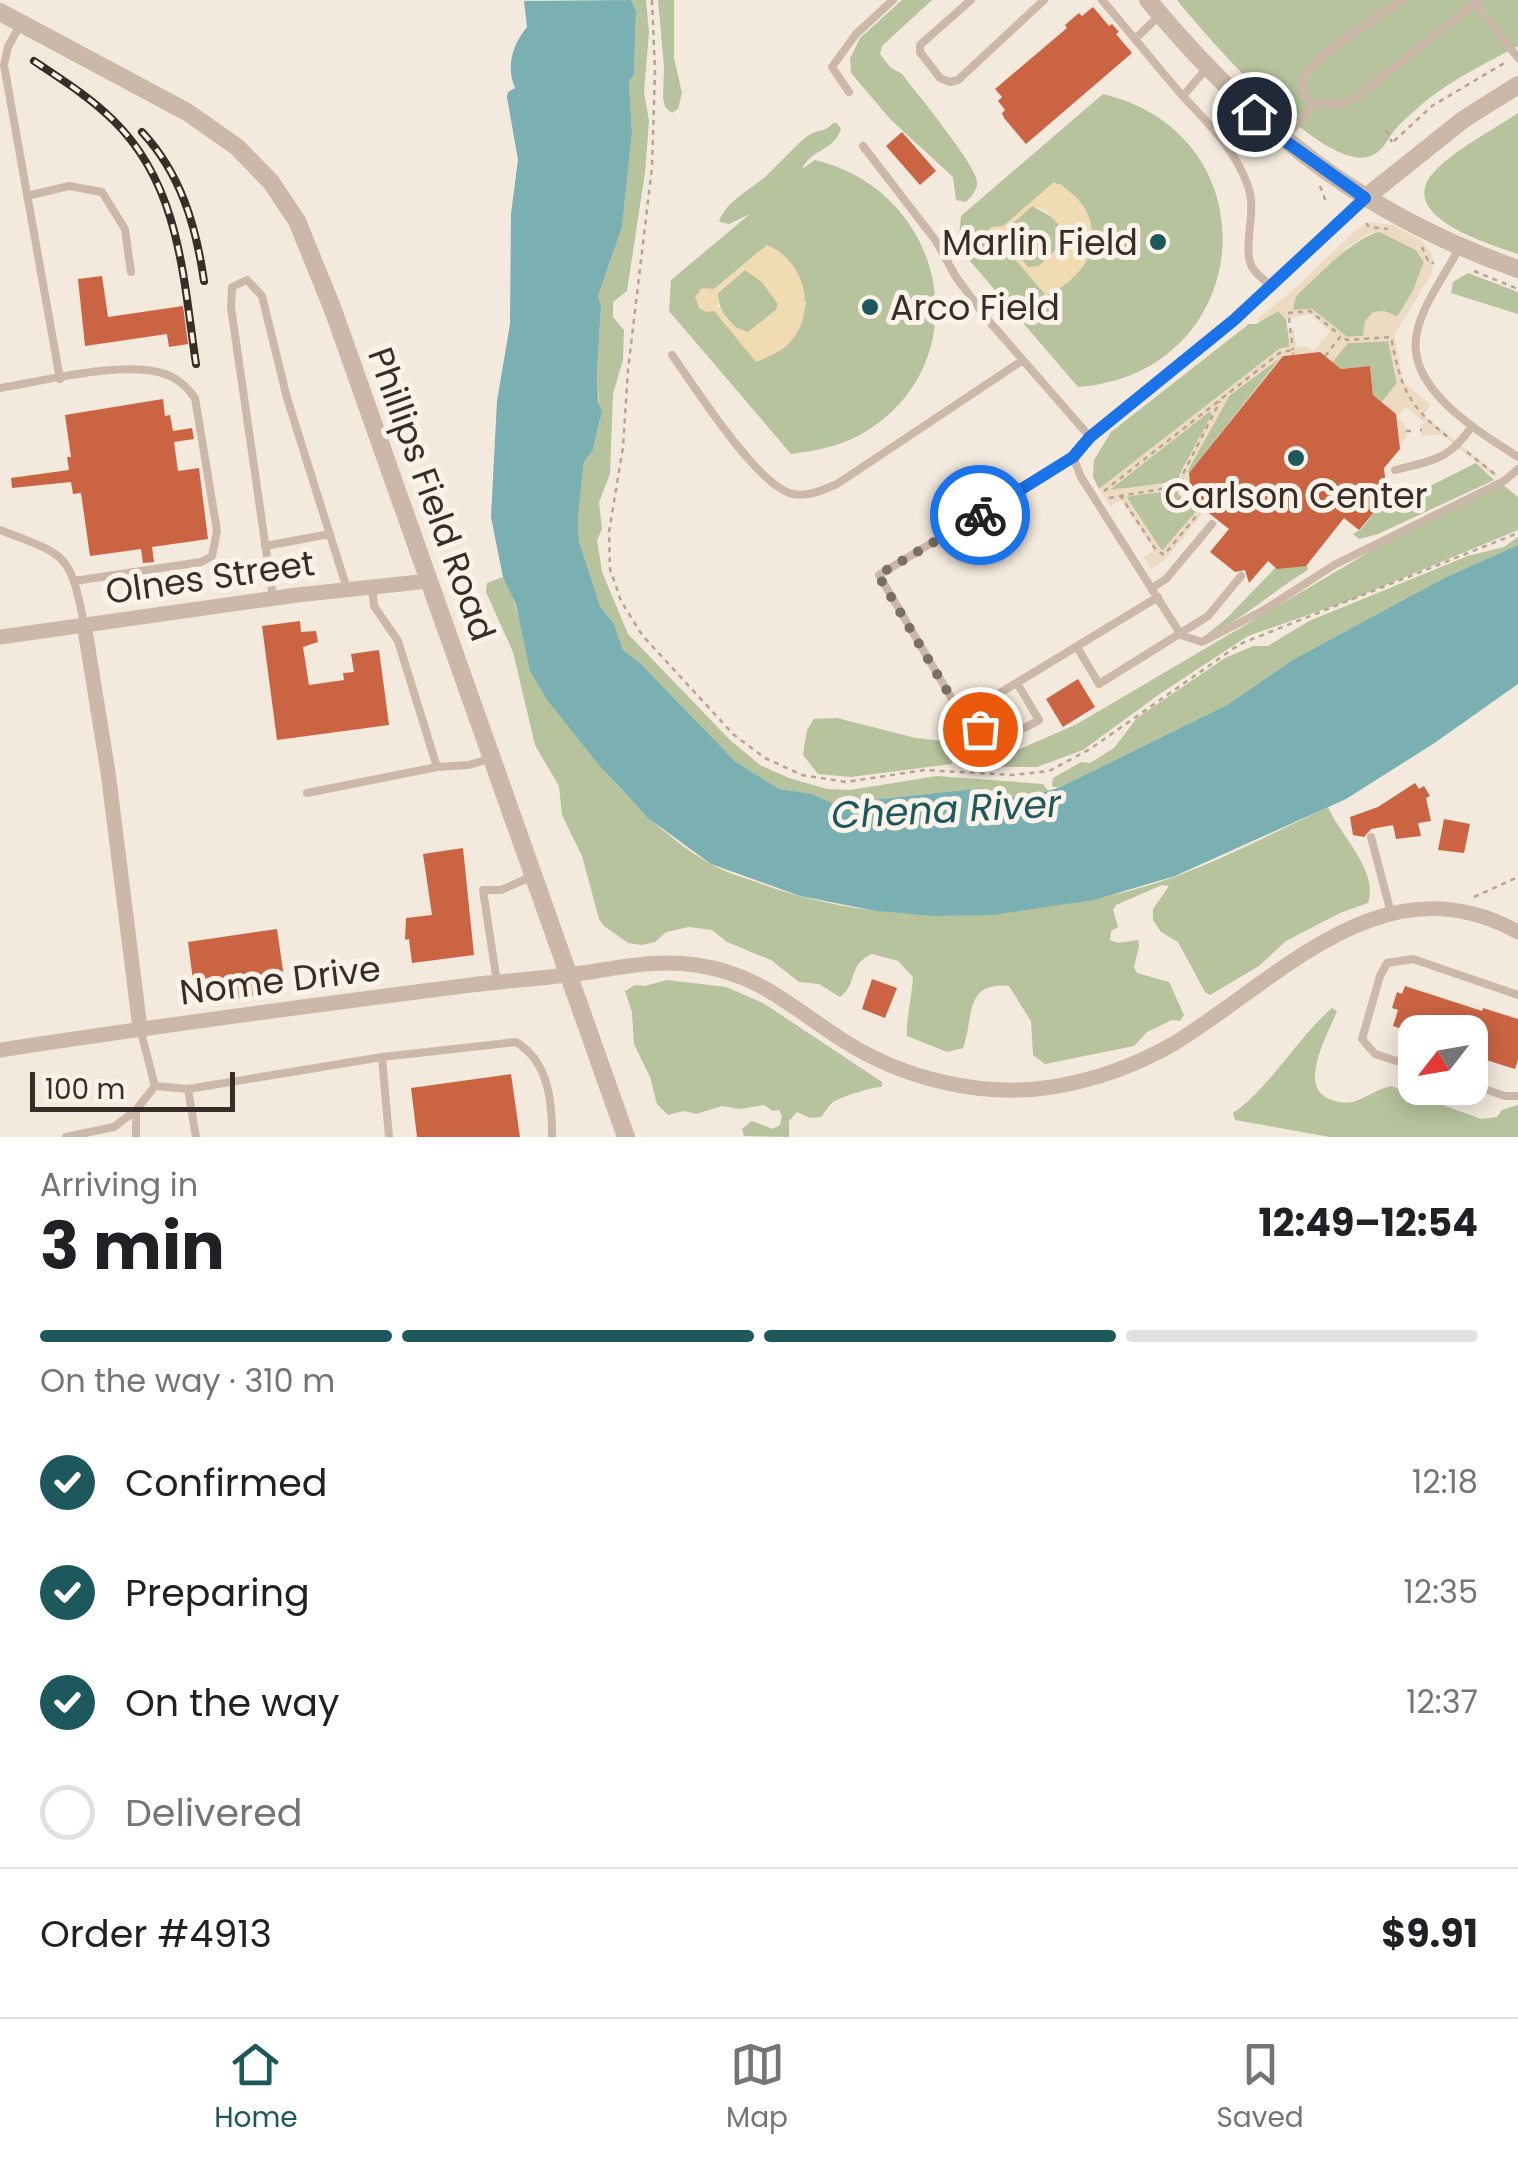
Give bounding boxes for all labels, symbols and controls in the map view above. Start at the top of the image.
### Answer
pin [1212,72,1297,157]
icon: home [1227,87,1282,142]
place label: Marlin Field [942,218,1138,267]
marker: Marlin Field [1147,231,1169,253]
place label: Arco Field [890,283,1060,332]
marker: Arco Field [859,296,881,318]
street label: Phillips Field Road [356,340,508,648]
marker: Carlson Center [1285,447,1307,469]
courier [930,465,1030,565]
place label: Carlson Center [1164,471,1428,520]
icon: bike [953,488,1008,543]
street label: Olnes Street [102,538,318,616]
pin [938,687,1023,772]
icon: bag [953,702,1008,757]
water label: Chena River [830,776,1063,841]
street label: Nome Drive [177,943,383,1017]
north arrow [1398,1015,1488,1105]
map controls [1398,1015,1488,1105]
scale bar [30,1067,235,1112]
text: 100 m [45,1070,125,1109]
text: Arriving in [40,1162,198,1207]
text: 12:49–12:54 [1259,1196,1478,1249]
text: 3 min [40,1201,225,1292]
text: On the way · 310 m [40,1358,335,1403]
icon: check [40,1455,95,1510]
text: Confirmed [125,1456,327,1509]
text: 12:18 [1412,1459,1478,1504]
icon: check [40,1565,95,1620]
text: Preparing [125,1566,310,1619]
text: 12:35 [1404,1569,1478,1614]
icon: check [40,1675,95,1730]
text: On the way [125,1676,339,1729]
text: 12:37 [1406,1679,1478,1724]
text: Delivered [125,1786,302,1839]
text: Order #4913 [40,1907,272,1960]
text: $9.91 [1381,1907,1478,1960]
tab: Home [214,2037,298,2139]
tab: Map [726,2037,788,2139]
tab: Saved [1216,2037,1304,2139]

